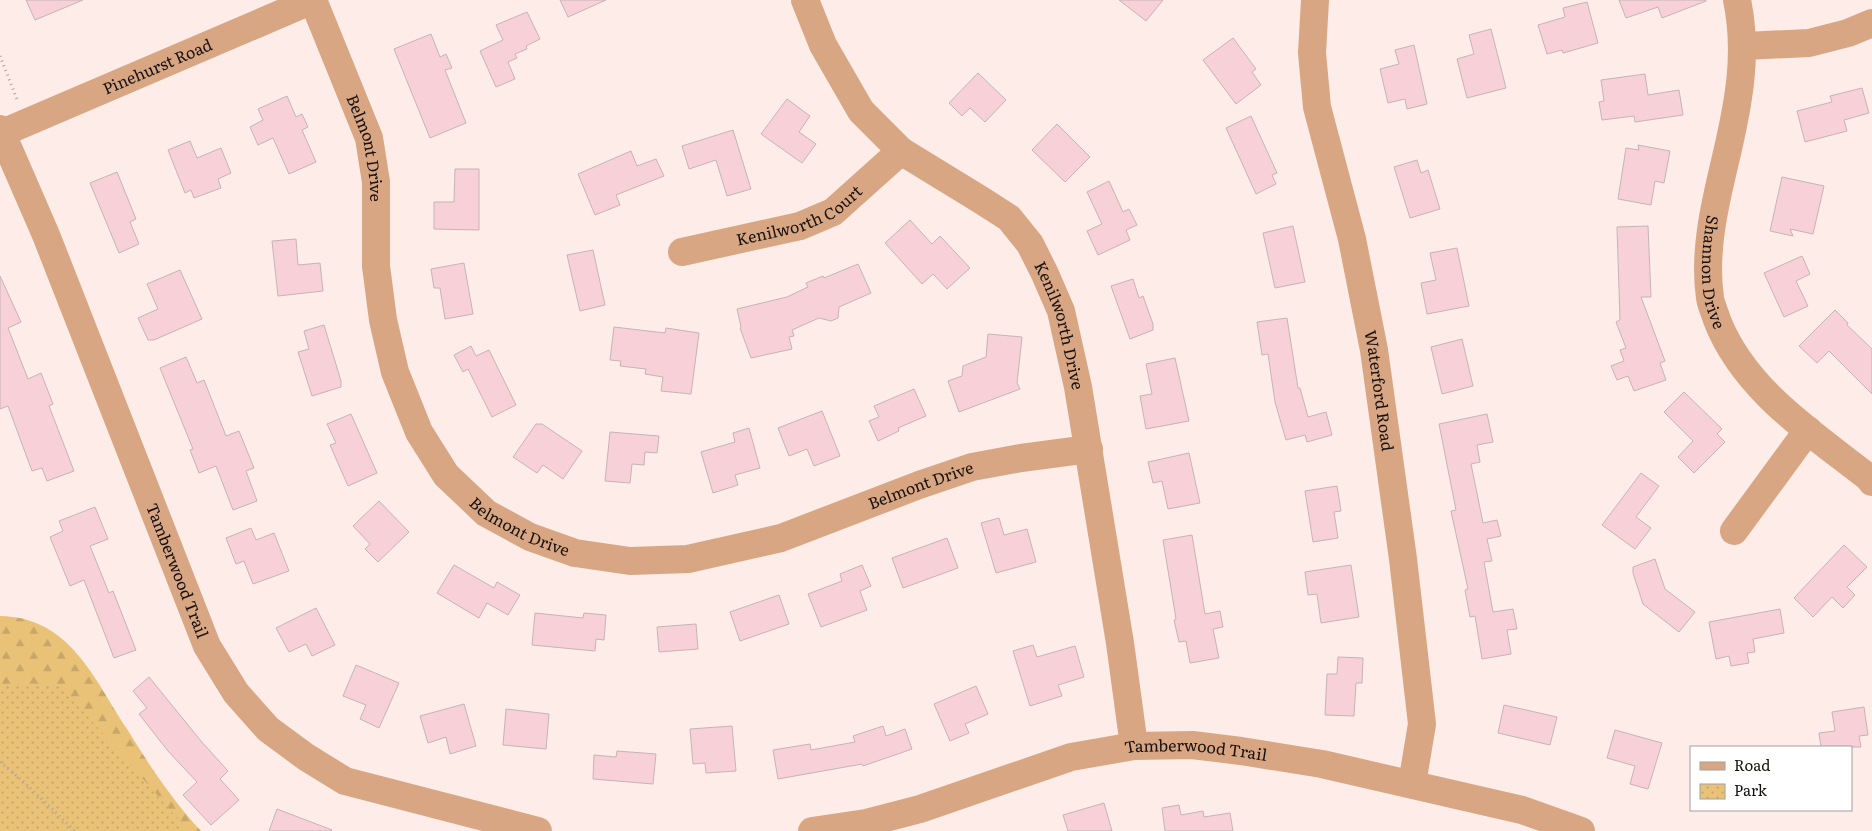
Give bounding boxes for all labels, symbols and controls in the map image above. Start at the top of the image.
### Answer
street label: Pinehurst Road [98,31,216,100]
street label: Belmont Drive [341,90,389,202]
street label: Kenilworth Court [734,178,867,251]
street label: Shannon Drive [1697,214,1732,332]
street label: Kenilworth Drive [1029,256,1091,392]
street label: Waterford Road [1359,328,1401,453]
street label: Belmont Drive [864,454,976,515]
street label: Belmont Drive [465,490,573,561]
street label: Tamberwood Trail [141,499,216,641]
street label: Tamberwood Trail [1122,732,1269,766]
legend [1690,746,1852,811]
text: Road [1734,753,1770,776]
text: Park [1734,778,1768,801]

